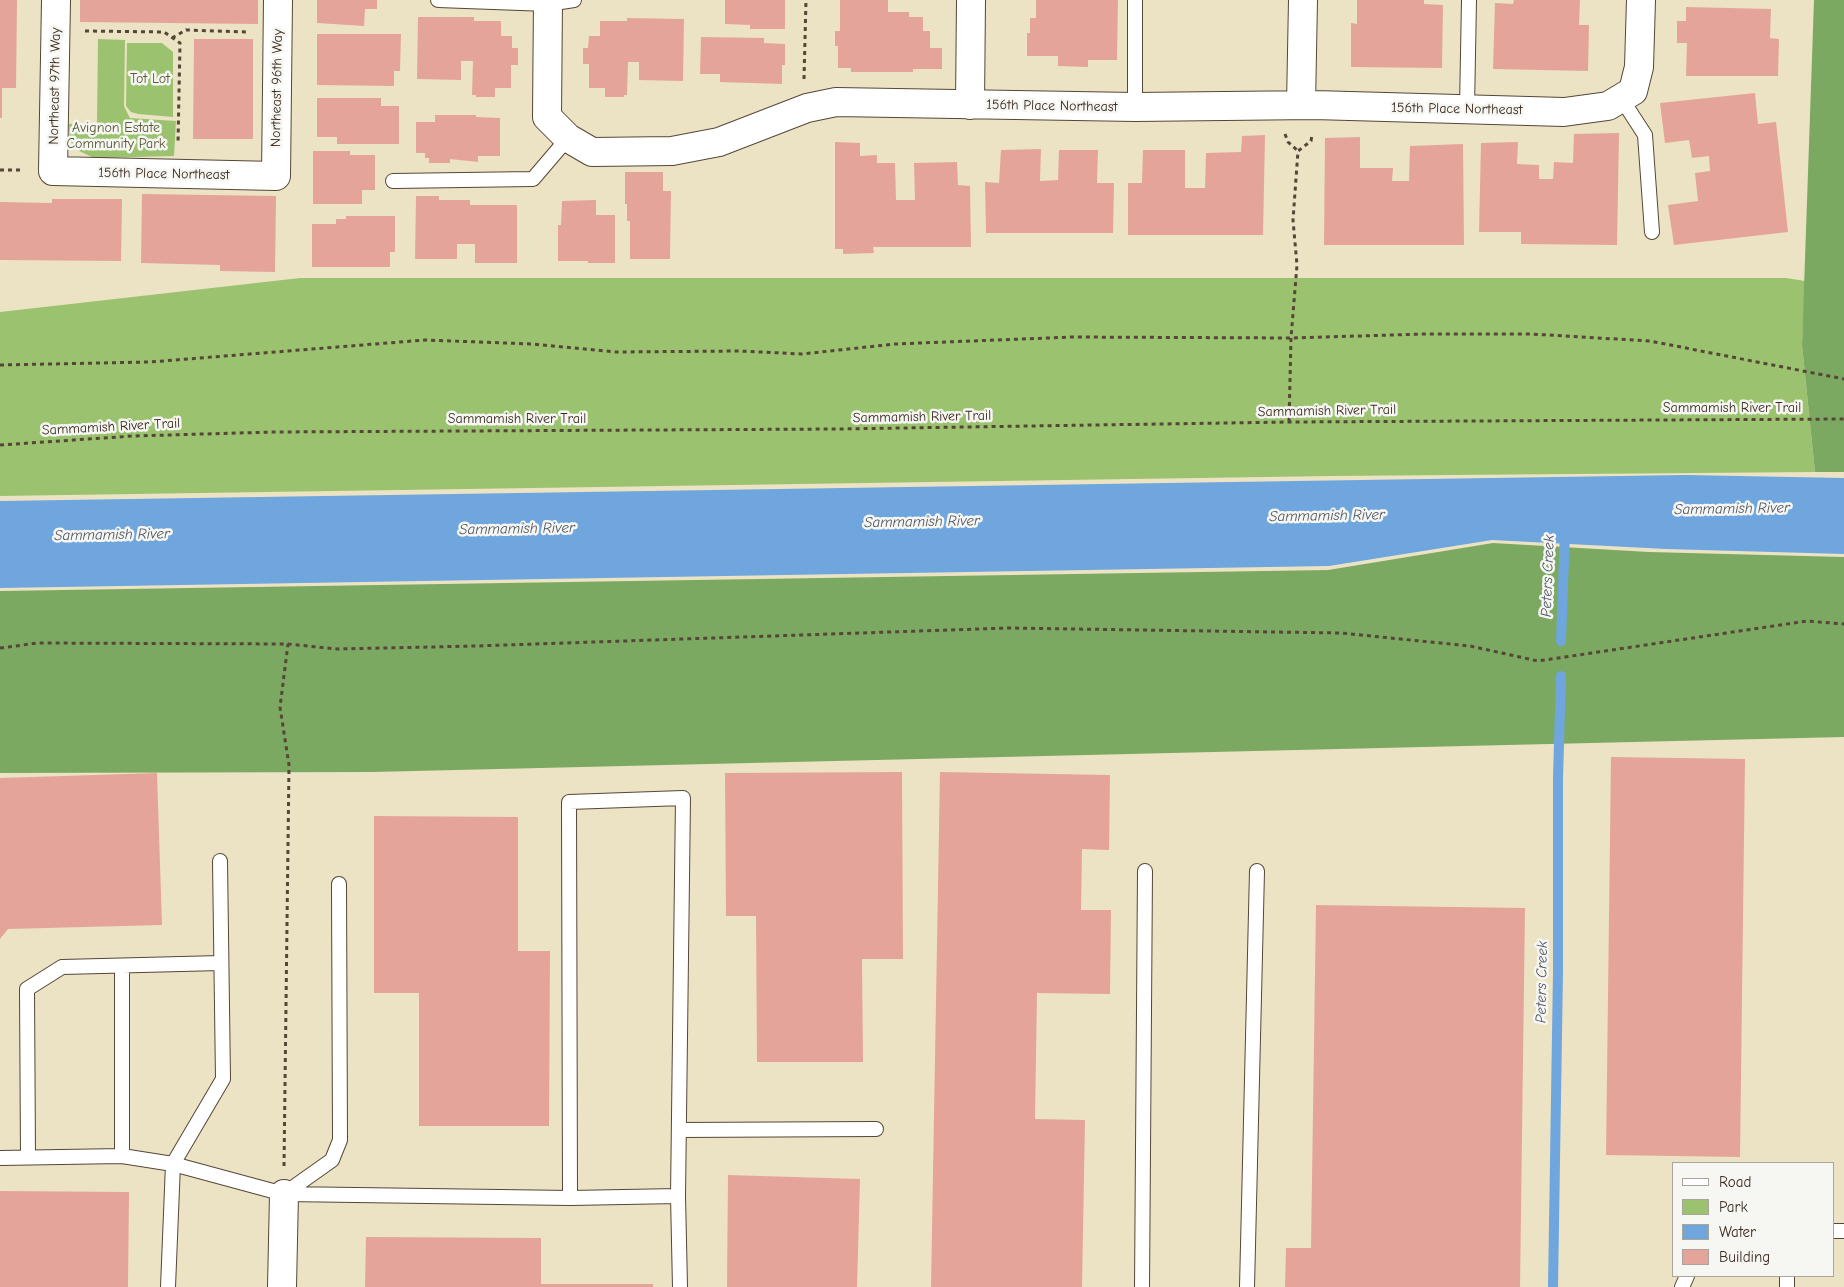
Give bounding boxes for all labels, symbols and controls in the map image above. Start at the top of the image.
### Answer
street label: Northeast 97th Way [46,27,64,145]
street label: Northeast 96th Way [268,29,286,147]
park label: Tot Lot [130,71,170,87]
street label: 156th Place Northeast [986,96,1118,116]
street label: 156th Place Northeast [1391,99,1523,119]
park label: Avignon Estate Community Park [67,120,165,152]
street label: 156th Place Northeast [98,164,230,184]
street label: Sammamish River Trail [1663,400,1801,416]
street label: Sammamish River Trail [1258,401,1396,421]
street label: Sammamish River Trail [853,407,991,427]
street label: Sammamish River Trail [448,411,586,427]
street label: Sammamish River Trail [41,415,181,439]
water label: Sammamish River [1674,499,1790,519]
water label: Sammamish River [1269,506,1385,526]
water label: Sammamish River [864,512,980,532]
water label: Sammamish River [459,519,575,539]
water label: Sammamish River [54,525,170,545]
water label: Peters Creek [1538,535,1558,617]
water label: Peters Creek [1532,941,1552,1023]
legend [1672,1162,1834,1277]
text: Road [1719,1173,1751,1191]
text: Park [1719,1198,1748,1216]
text: Water [1719,1223,1756,1241]
text: Building [1719,1248,1770,1266]

